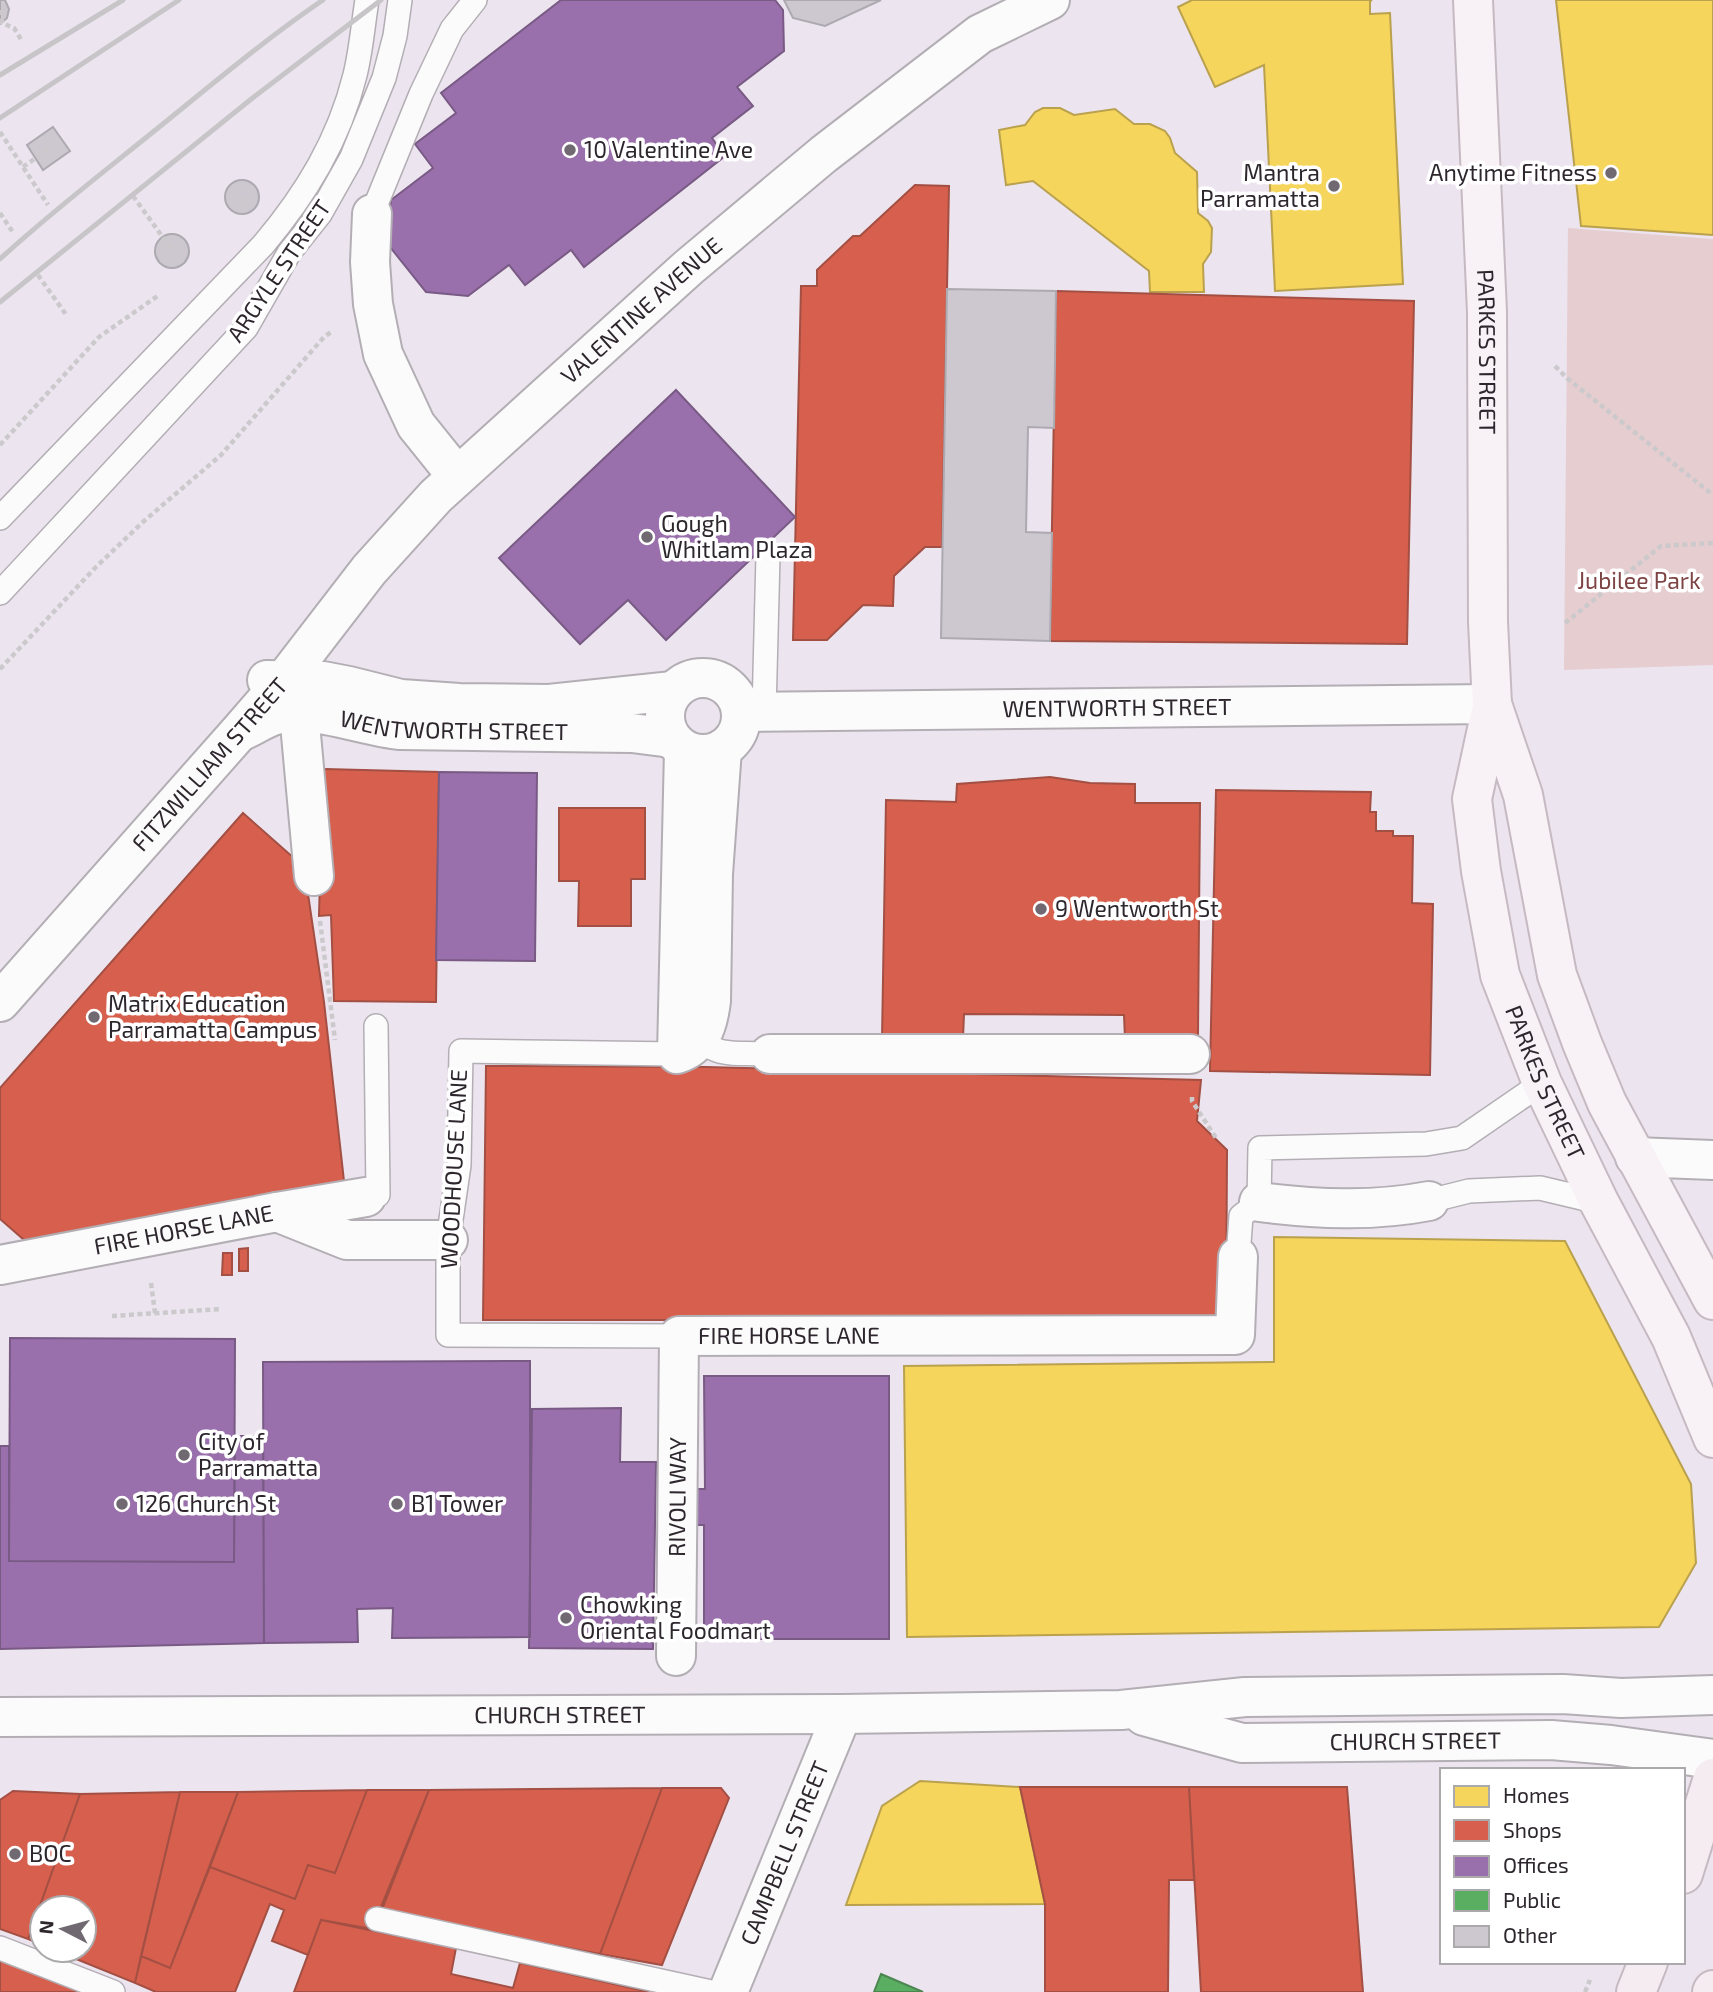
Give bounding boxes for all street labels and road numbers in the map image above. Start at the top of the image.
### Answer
street label: ARGYLE STREET [220,194,336,347]
street label: VALENTINE AVENUE [555,231,727,389]
street label: PARKES STREET [1472,268,1502,434]
street label: FITZWILLIAM STREET [125,671,293,856]
street label: WENTWORTH STREET [1002,692,1232,722]
street label: WENTWORTH STREET [337,703,568,745]
street label: PARKES STREET [1500,1001,1592,1164]
street label: WOODHOUSE LANE [434,1068,472,1270]
street label: FIRE HORSE LANE [92,1198,275,1260]
street label: FIRE HORSE LANE [698,1321,880,1349]
street label: RIVOLI WAY [662,1437,691,1557]
street label: CHURCH STREET [474,1700,646,1728]
street label: CHURCH STREET [1330,1725,1501,1755]
street label: CAMPBELL STREET [734,1757,834,1949]

